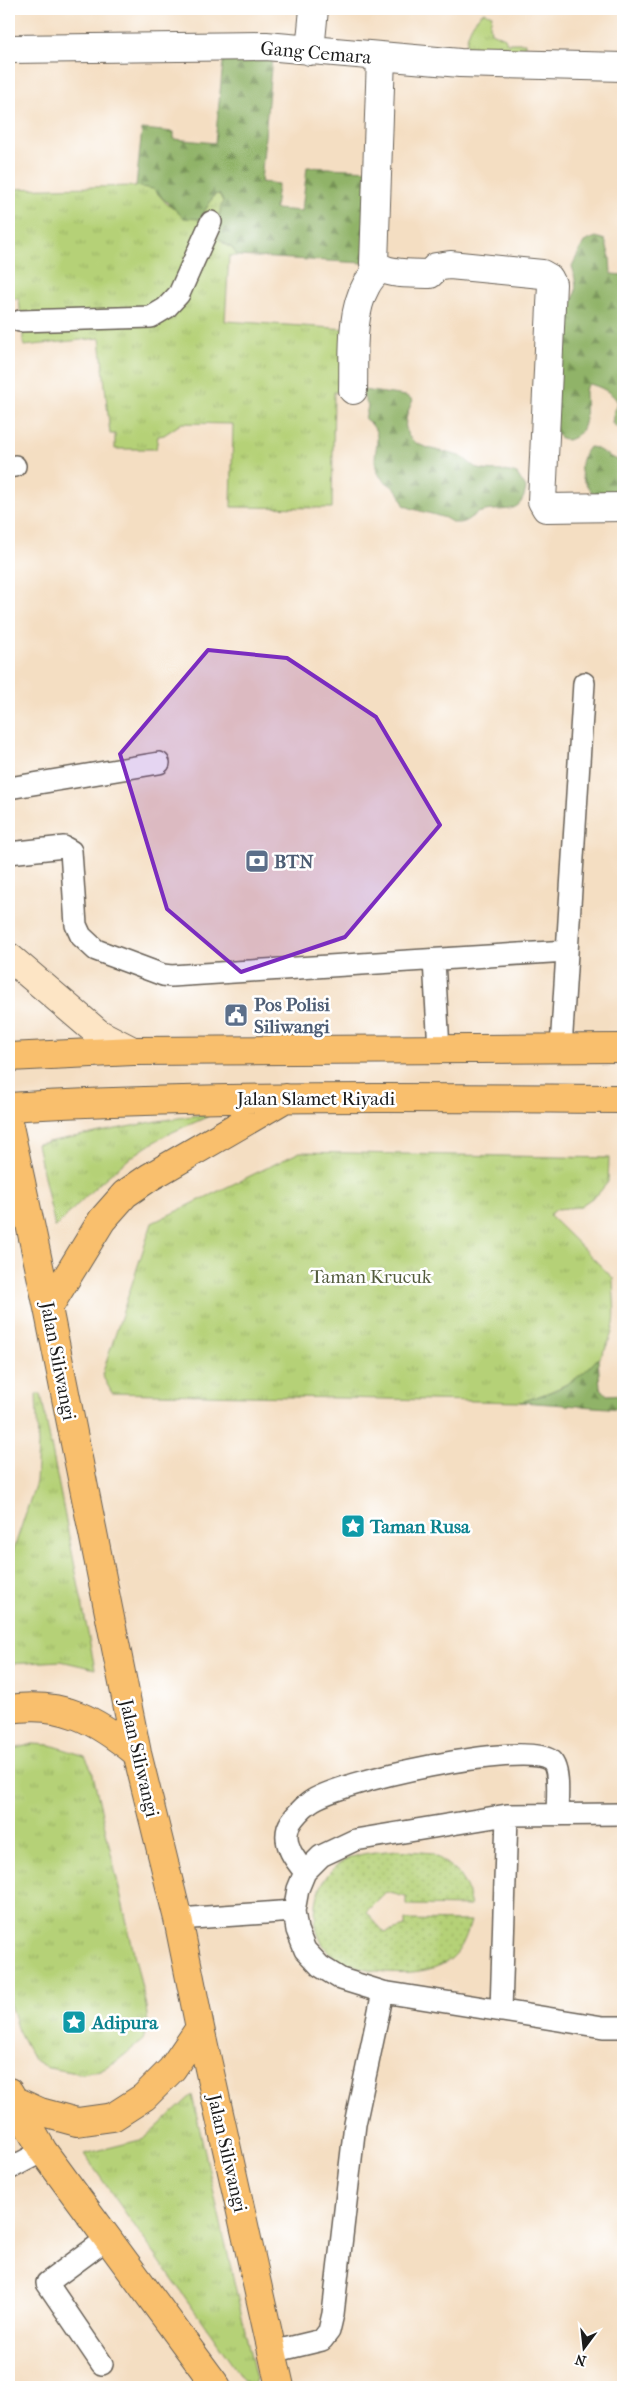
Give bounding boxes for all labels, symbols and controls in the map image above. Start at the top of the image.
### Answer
street label: Gang Cemara [260,37,372,69]
bank icon: BTN [244,848,270,874]
place label: BTN [274,851,314,873]
place label: Pos Polisi Siliwangi [254,994,330,1038]
public building icon: Pos Polisi Siliwangi [223,1002,249,1028]
street label: Jalan Slamet Riyadi [235,1088,395,1110]
park label: Taman Krucuk [310,1266,432,1288]
street label: Jalan Siliwangi [35,1298,80,1423]
place icon: Taman Rusa [340,1513,366,1539]
place label: Taman Rusa [369,1516,471,1538]
street label: Jalan Siliwangi [114,1695,163,1820]
place icon: Adipura [61,2009,87,2035]
place label: Adipura [91,2012,159,2034]
street label: Jalan Siliwangi [202,2090,251,2215]
north arrow [560,2324,610,2374]
text: N [573,2350,588,2370]

